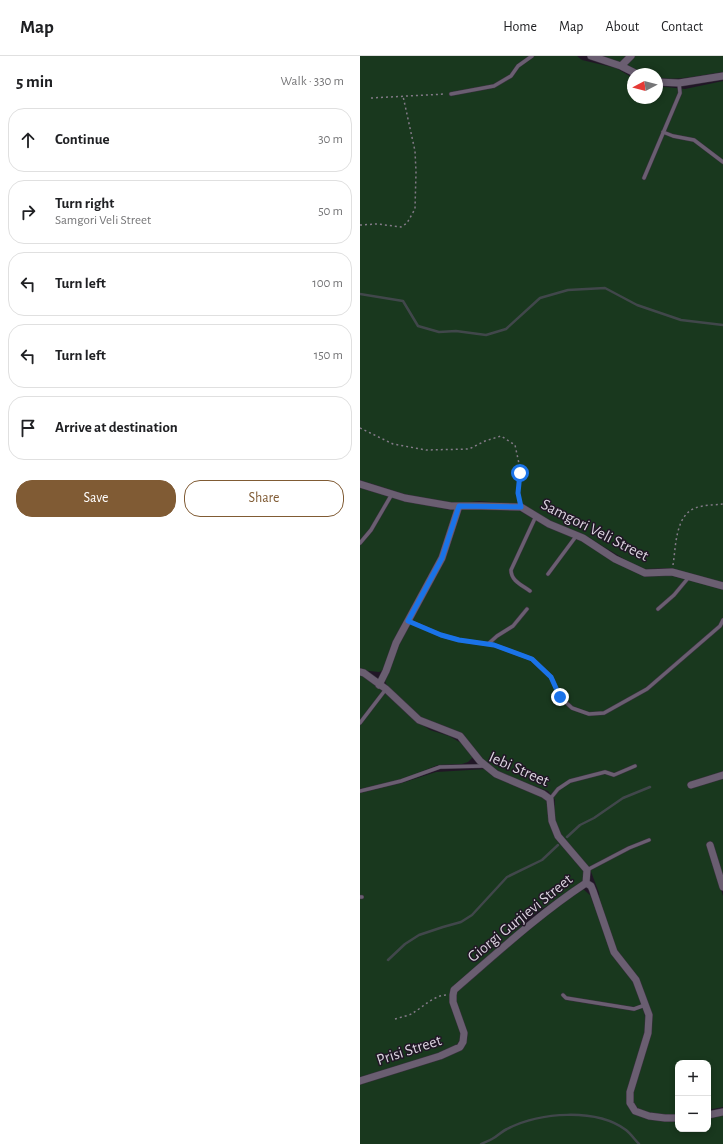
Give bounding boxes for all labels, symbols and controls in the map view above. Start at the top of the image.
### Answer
text: Map [20,18,54,37]
text: Home [503,20,537,34]
text: Map [559,20,583,34]
text: About [605,20,639,34]
text: Contact [661,20,703,34]
north arrow [627,68,663,104]
text: 5 min [16,73,53,90]
text: Walk · 330 m [281,75,344,88]
icon: ahead [17,129,39,151]
text: Continue [55,132,110,147]
text: 30 m [318,133,343,146]
text: Turn right [55,196,114,211]
icon: right [17,201,39,223]
text: 50 m [318,205,343,218]
text: Samgori Veli Street [55,214,151,227]
icon: left [17,273,39,295]
text: Turn left [55,276,106,291]
text: 100 m [312,277,343,290]
icon: left [17,345,39,367]
text: Turn left [55,348,106,363]
text: 150 m [314,349,343,362]
icon: arrive [17,417,39,439]
text: Arrive at destination [55,420,178,435]
route start [511,464,529,482]
button: Save [16,480,176,517]
button: Share [184,480,344,517]
street label: Samgori Veli Street [539,496,651,564]
route end [551,688,569,706]
street label: Iebi Street [487,749,551,789]
street label: Giorgi Gurjievi Street [465,871,576,966]
street label: Prisi Street [375,1032,443,1068]
map controls [675,1060,711,1132]
button: + [675,1060,711,1096]
button: − [675,1096,711,1132]

